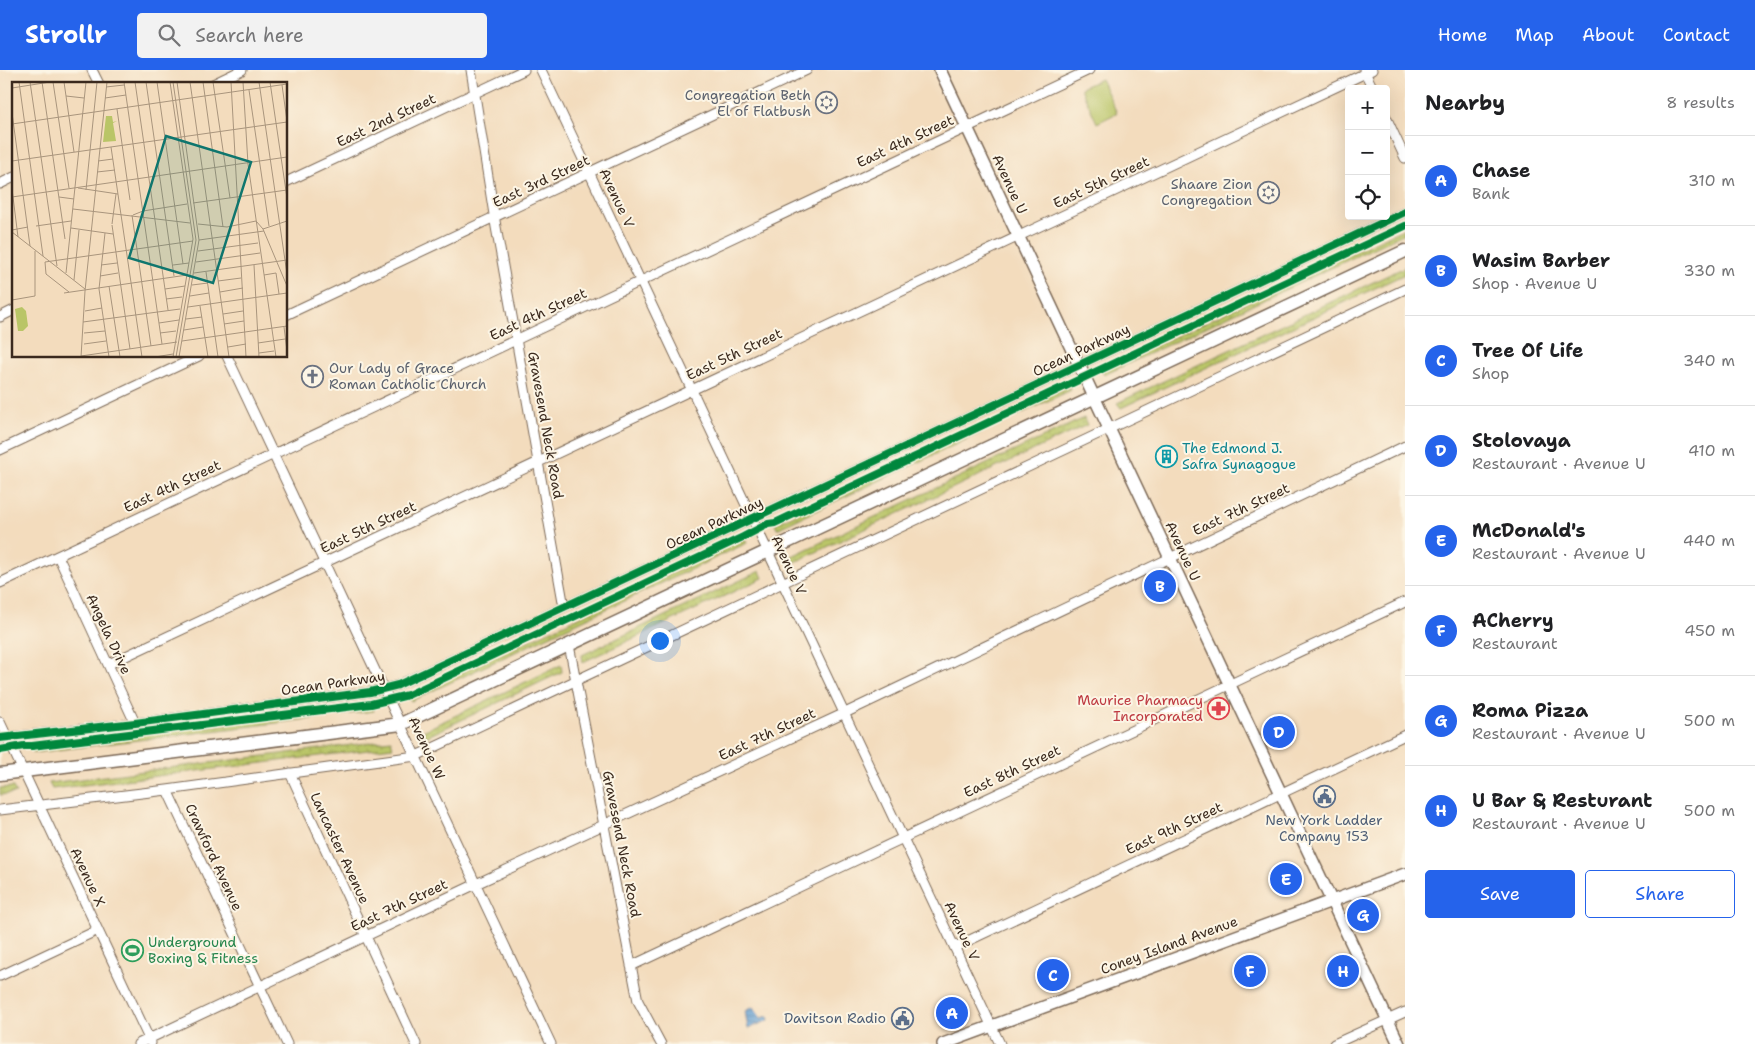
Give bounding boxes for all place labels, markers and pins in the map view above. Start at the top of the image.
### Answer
place label: Congregation Beth El of Flatbush [685,86,811,120]
synagogue icon: Congregation Beth El of Flatbush [815,91,839,115]
place label: Shaare Zion Congregation [1161,175,1252,209]
synagogue icon: Shaare Zion Congregation [1256,180,1280,204]
place label: Our Lady of Grace Roman Catholic Church [329,359,487,393]
church icon: Our Lady of Grace Roman Catholic Church [301,364,325,388]
place label: The Edmond J. Safra Synagogue [1182,439,1296,473]
building icon: The Edmond J. Safra Synagogue [1154,444,1178,468]
pin: B [1144,567,1176,605]
place label: Maurice Pharmacy Incorporated [1077,691,1203,725]
pharmacy icon: Maurice Pharmacy Incorporated [1207,696,1231,720]
pin: D [1263,713,1295,751]
public building icon: New York Ladder Company 153 [1312,785,1336,809]
place label: New York Ladder Company 153 [1265,811,1383,845]
pin: E [1270,860,1302,898]
pin: G [1347,896,1379,934]
place label: Underground Boxing & Fitness [148,933,258,967]
sports icon: Underground Boxing & Fitness [120,938,144,962]
pin: F [1234,952,1266,990]
pin: H [1327,952,1359,990]
pin: C [1037,956,1069,994]
pin: A [936,994,968,1032]
public building icon: Davitson Radio [890,1006,914,1030]
place label: Davitson Radio [784,1009,886,1027]

